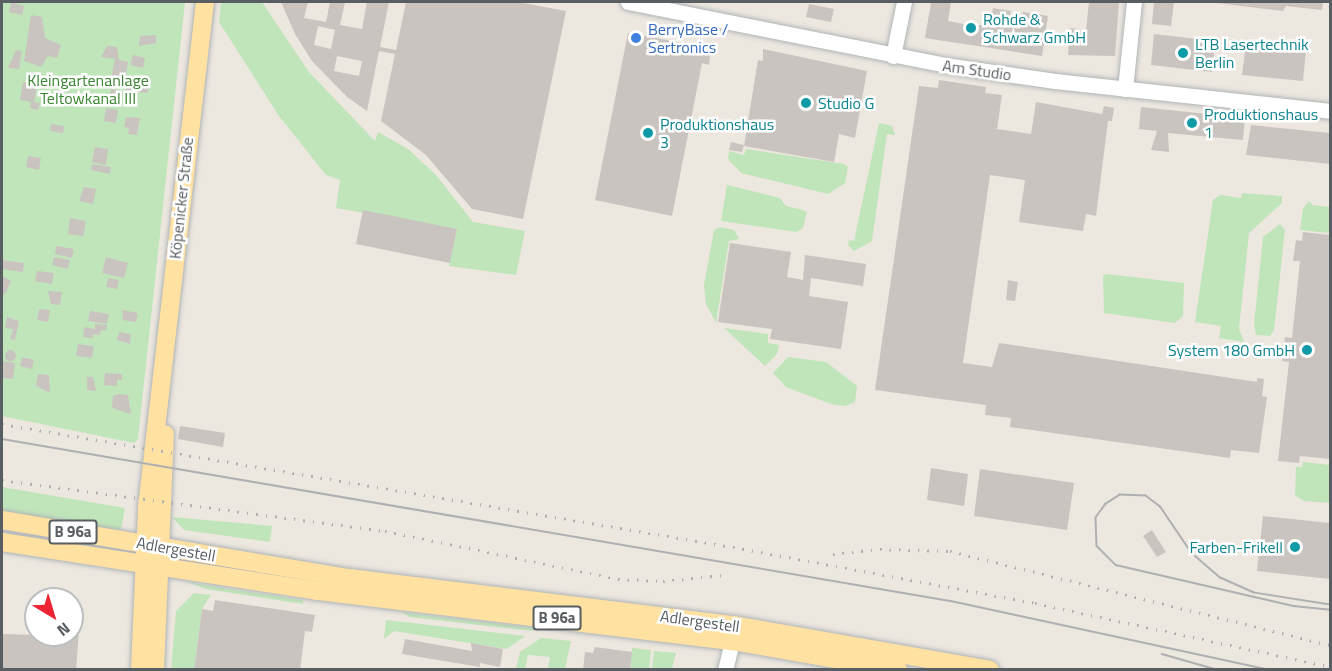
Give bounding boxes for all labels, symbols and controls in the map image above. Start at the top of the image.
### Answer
place label: Rohde & Schwarz GmbH [983,9,1086,47]
place label: BerryBase / Sertronics [648,19,728,57]
marker: Rohde & Schwarz GmbH [964,21,978,35]
marker: BerryBase / Sertronics [629,31,643,45]
place label: LTB Lasertechnik Berlin [1195,34,1309,72]
marker: LTB Lasertechnik Berlin [1176,46,1190,60]
street label: Am Studio [941,56,1013,84]
park label: Kleingartenanlage Teltowkanal III [27,70,149,108]
place label: Studio G [818,93,874,113]
marker: Studio G [799,96,813,110]
place label: Produktionshaus 1 [1204,104,1318,142]
place label: Produktionshaus 3 [660,114,774,152]
marker: Produktionshaus 1 [1185,116,1199,130]
marker: Produktionshaus 3 [641,126,655,140]
street label: Köpenicker Straße [165,136,197,260]
place label: System 180 GmbH [1168,340,1295,360]
marker: System 180 GmbH [1300,343,1314,357]
road number: B 96a [48,520,98,544]
street label: Adlergestell [135,533,217,565]
place label: Farben-Frikell [1189,537,1283,557]
marker: Farben-Frikell [1288,540,1302,554]
north arrow [24,587,84,647]
road number: B 96a [532,606,582,630]
street label: Adlergestell [659,606,741,636]
text: N [52,617,76,642]

